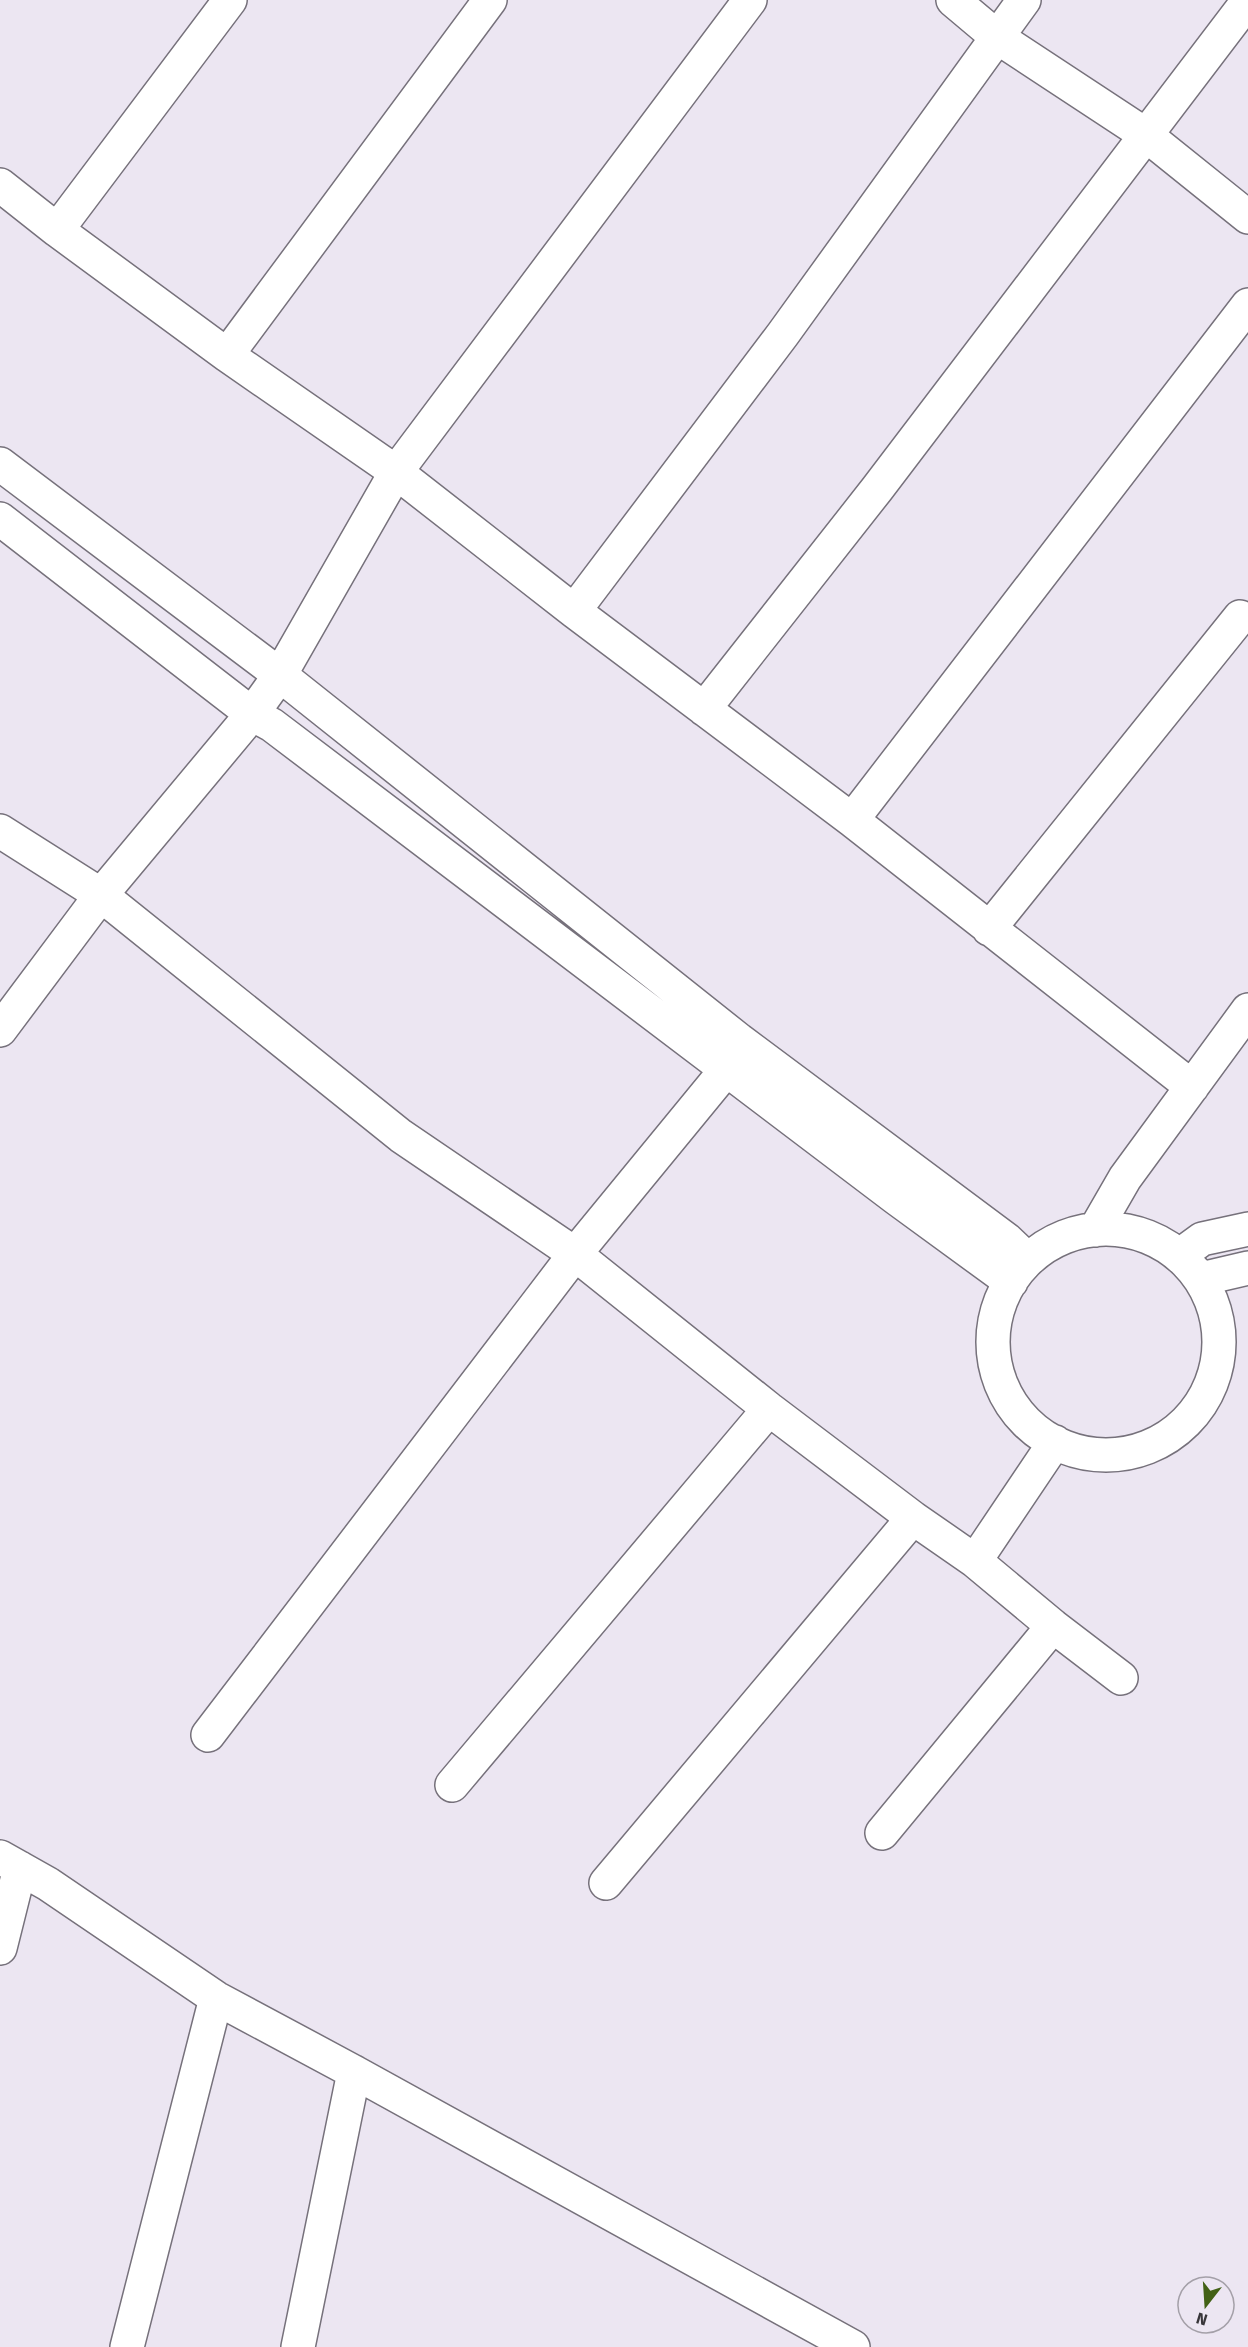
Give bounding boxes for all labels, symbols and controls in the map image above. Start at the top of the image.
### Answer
north arrow [1176,2275,1236,2335]
text: N [1194,2308,1210,2330]

